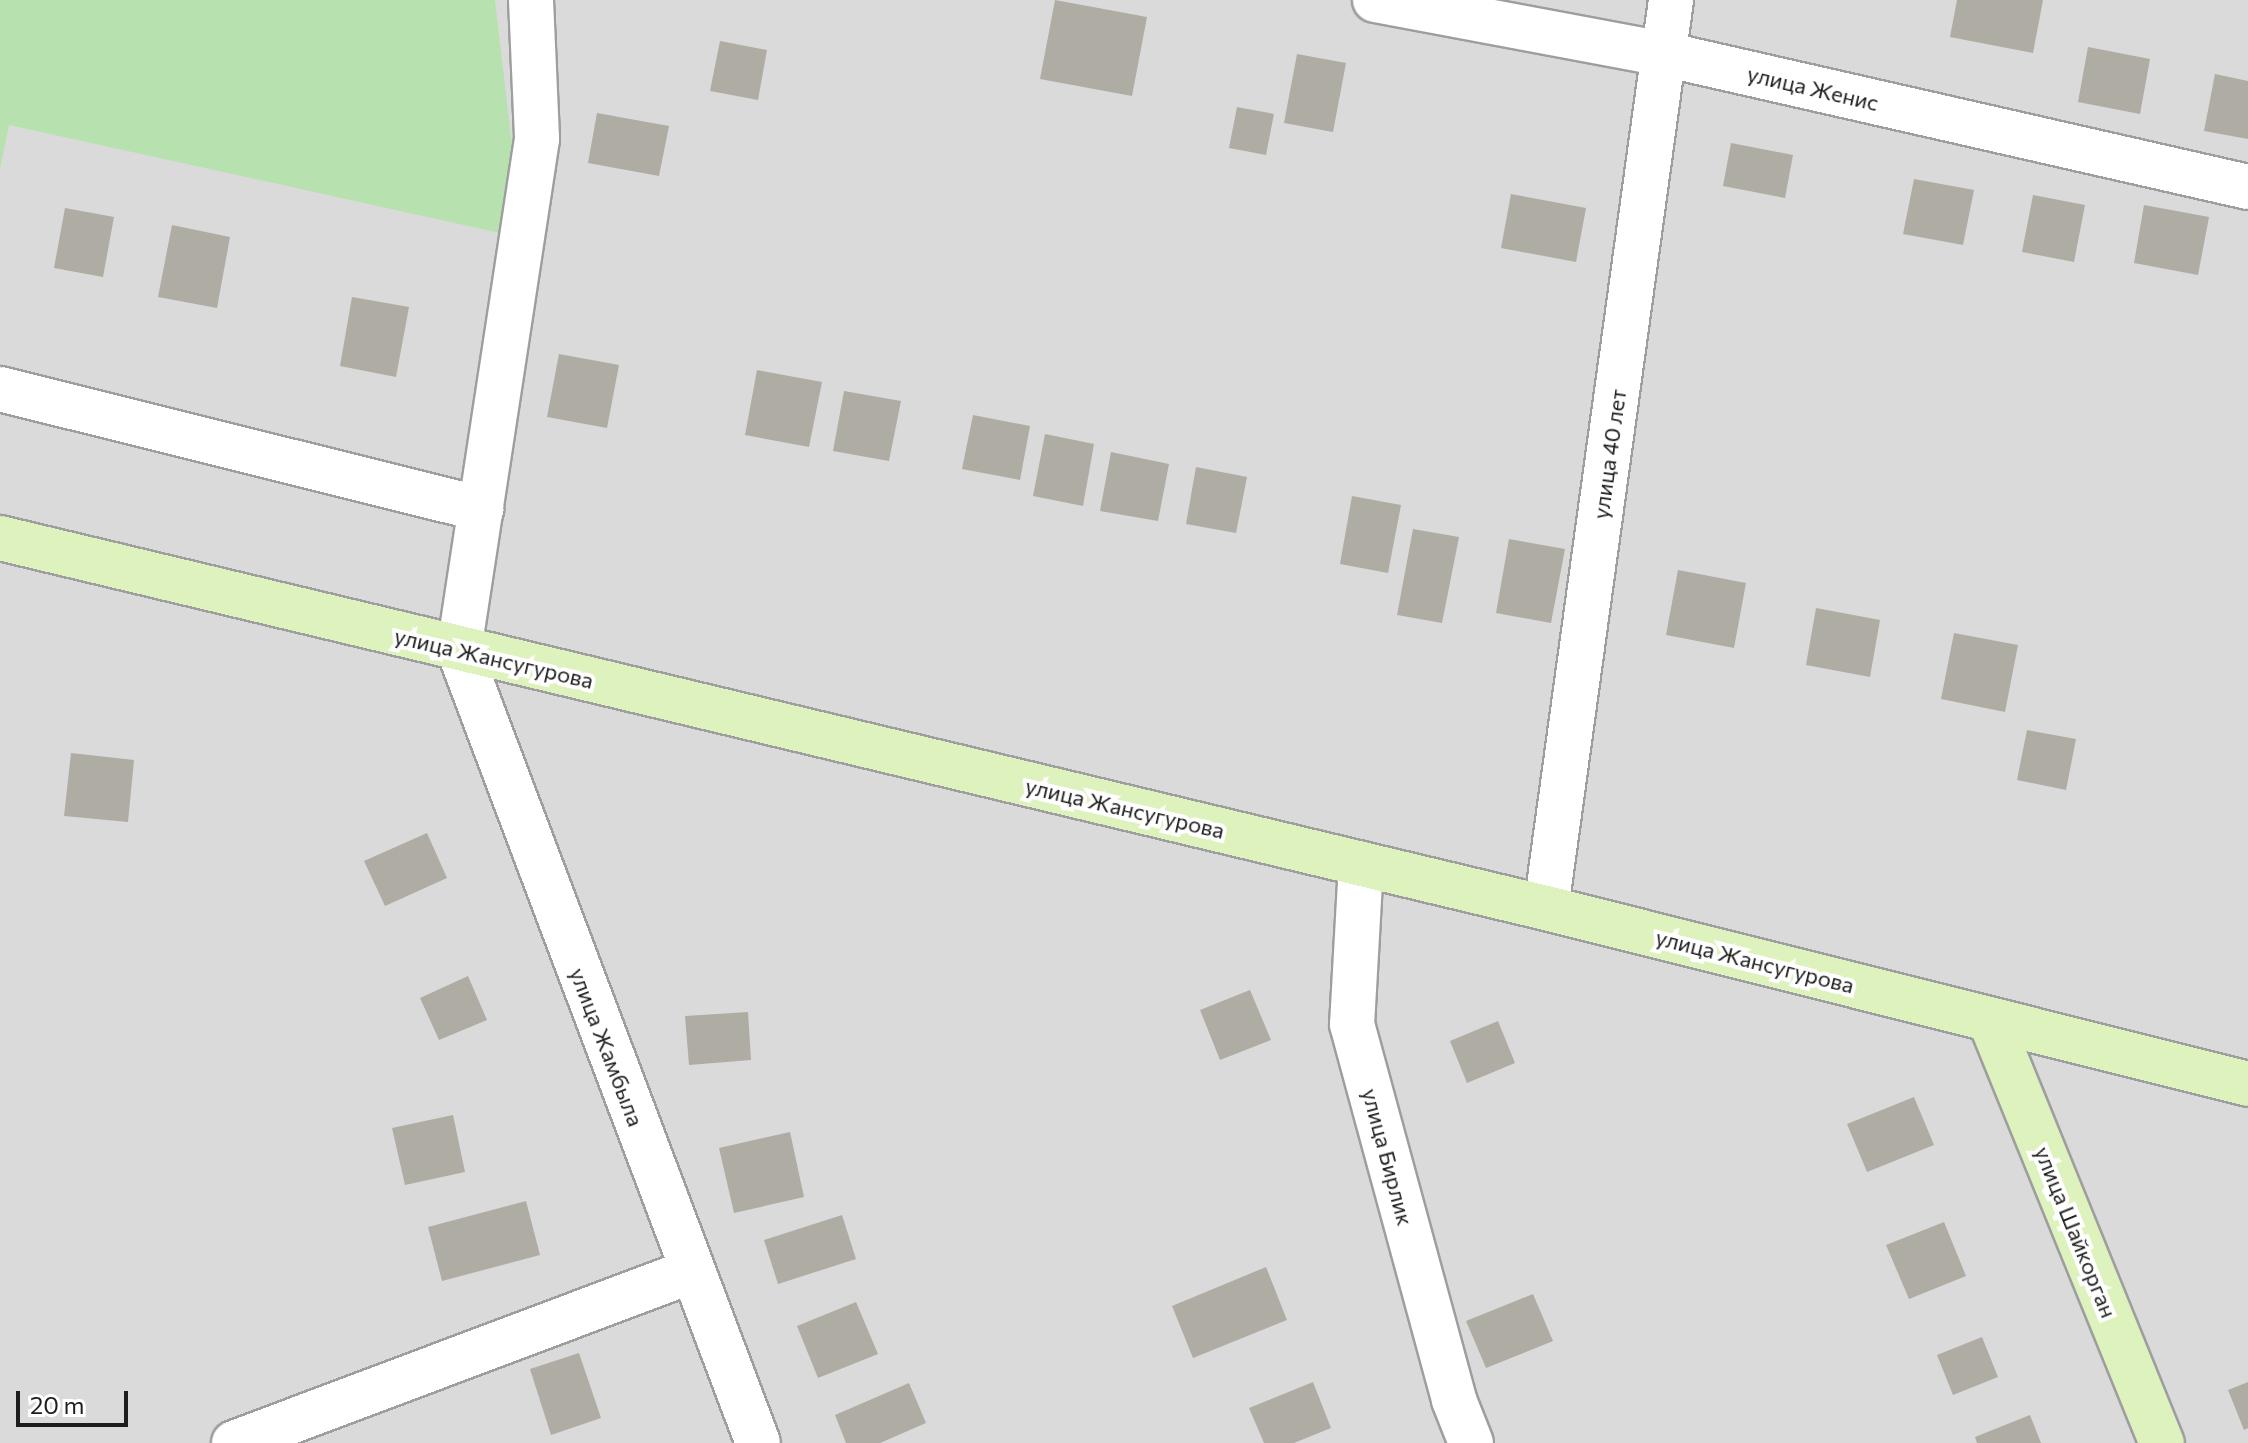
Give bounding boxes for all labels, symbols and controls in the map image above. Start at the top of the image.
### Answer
street label: улица Женис [1745,60,1881,116]
street label: улица 40 лет [1587,387,1631,521]
street label: улица Жансугурова [392,622,596,694]
street label: улица Жансугурова [1023,772,1227,844]
street label: улица Жансугурова [1653,924,1857,998]
street label: улица Жамбыла [565,964,649,1130]
street label: улица Бирлик [1357,1086,1419,1228]
street label: улица Шайкорган [2030,1143,2122,1321]
scale bar [20,1375,132,1425]
text: 20 m [30,1390,84,1419]

